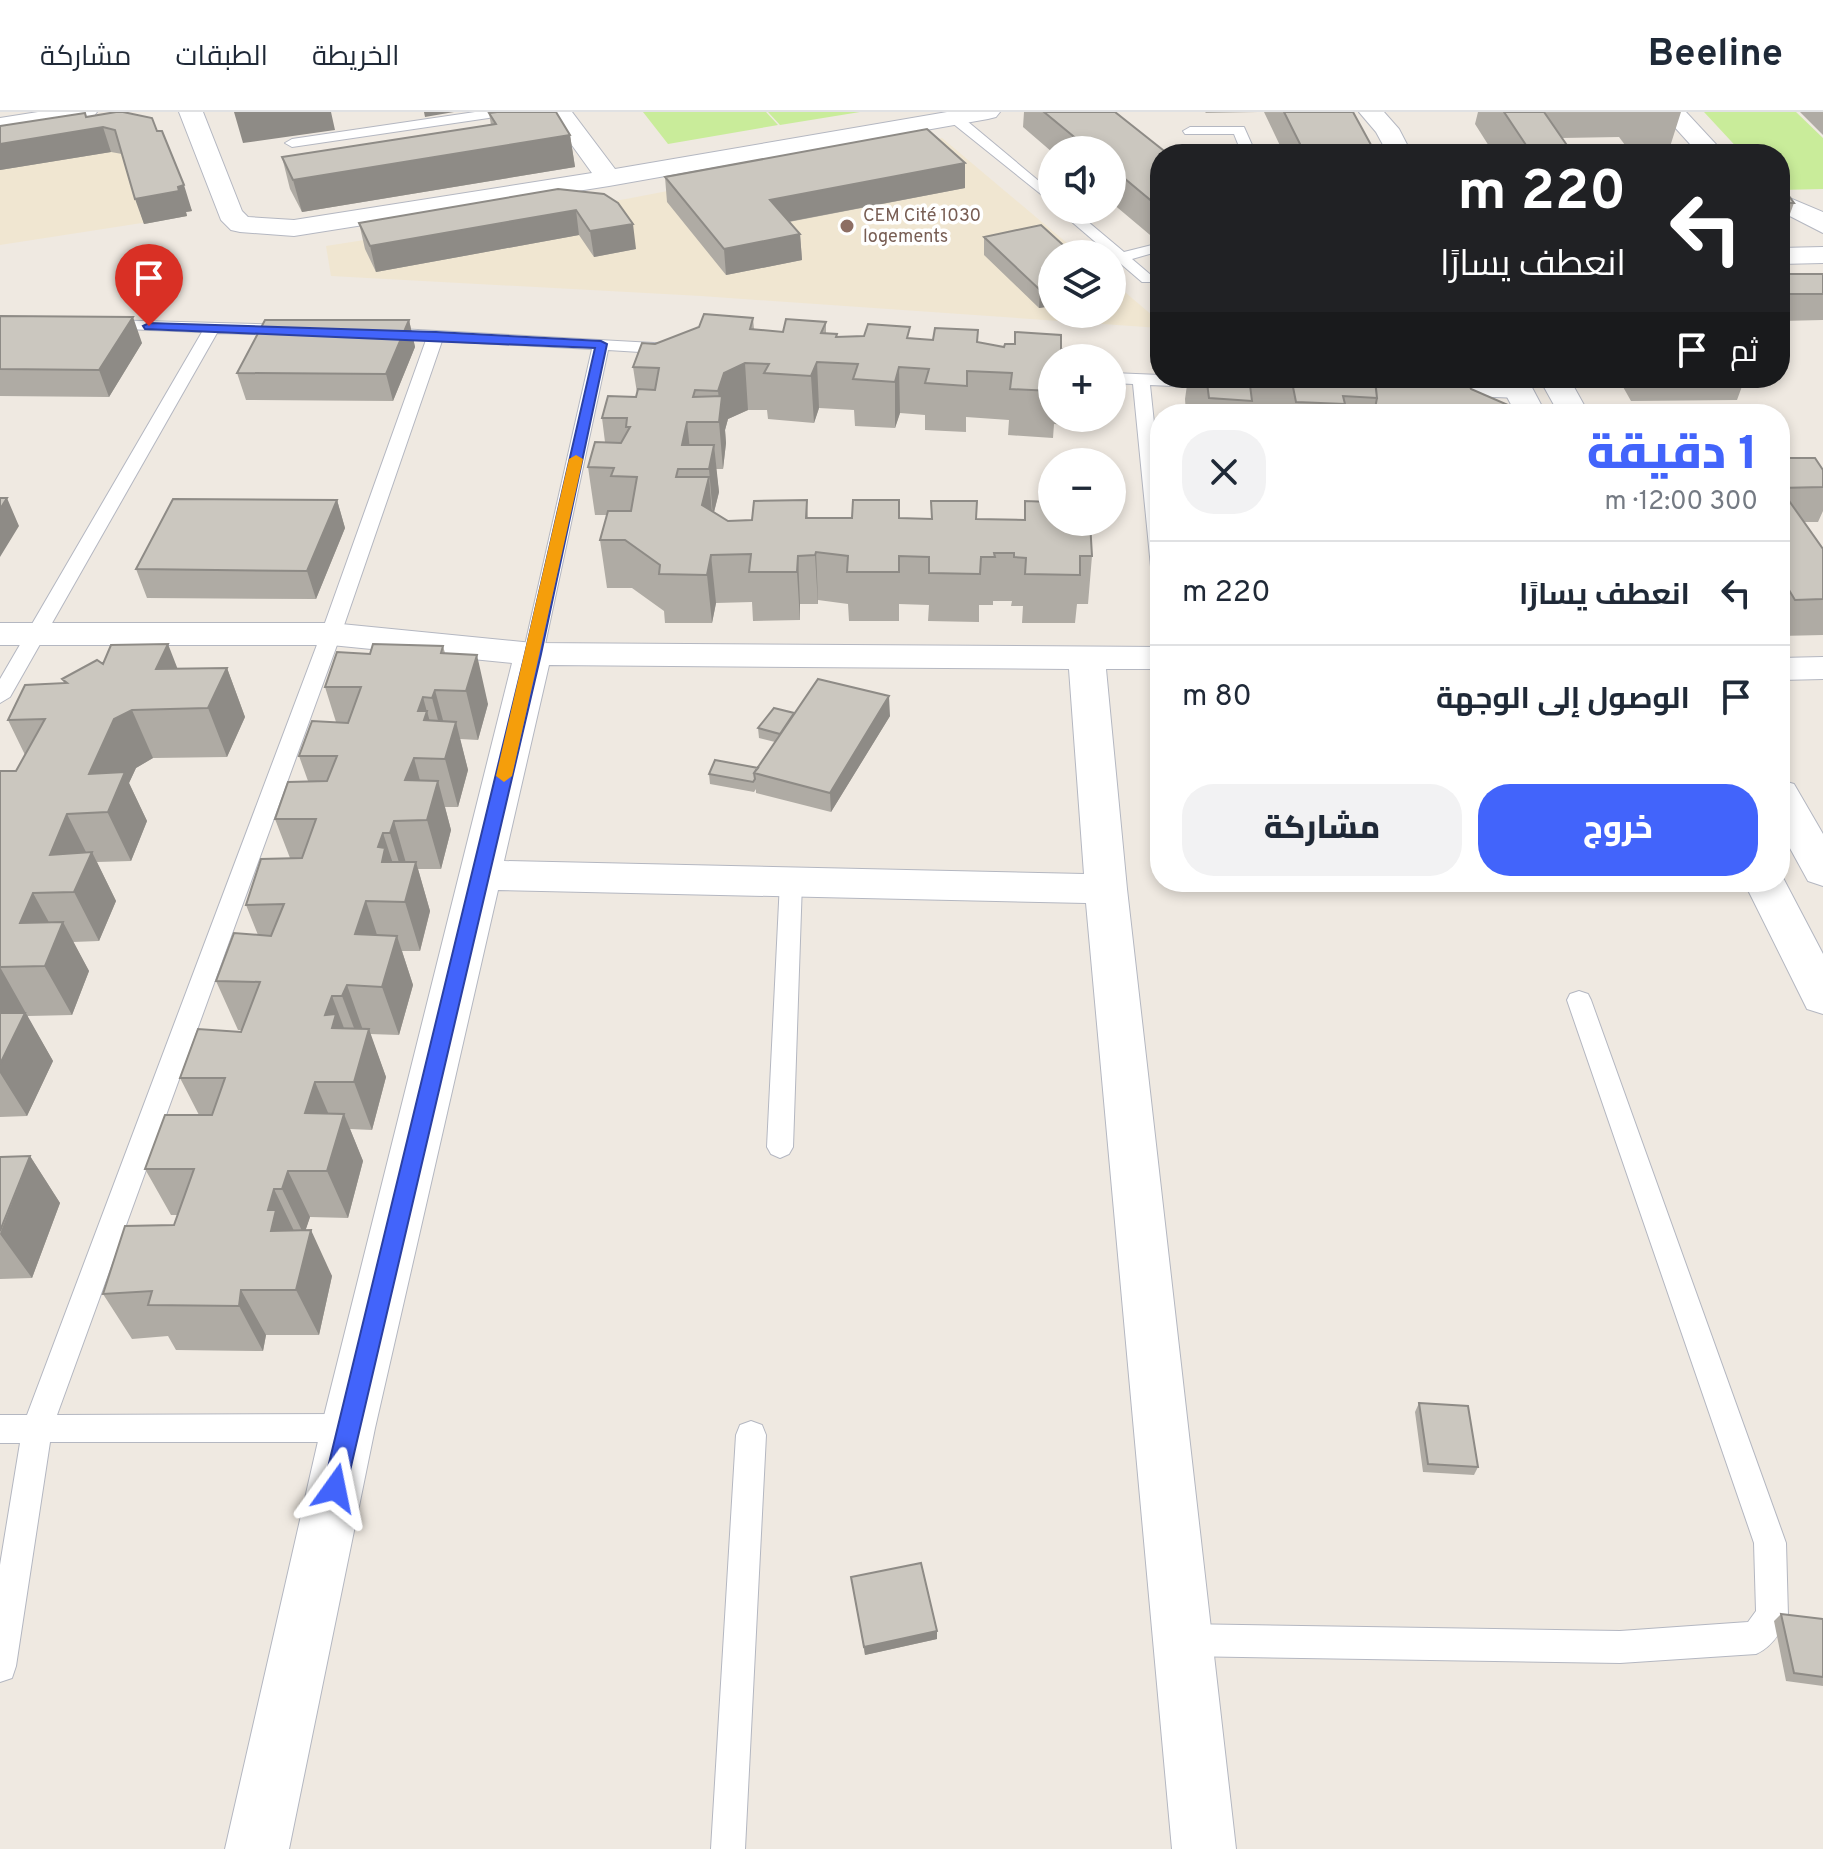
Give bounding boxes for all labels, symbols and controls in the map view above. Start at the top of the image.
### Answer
text: Beeline [1648,31,1783,80]
text: مشاركة [40,40,131,76]
text: الطبقات [175,40,268,76]
text: الخريطة [312,40,399,76]
map controls [1038,136,1126,536]
button: sound [1038,136,1126,224]
text: 220 m [1458,159,1626,229]
icon: left [1654,176,1758,280]
place label: CEM Cité 1030 logements [863,205,981,249]
marker: CEM Cité 1030 logements [838,217,856,235]
button: layers [1038,240,1126,328]
text: انعطف يسارًا [1440,243,1626,289]
pin [115,244,183,326]
icon: arrive [127,256,171,300]
icon: arrive [1670,328,1714,372]
text: ثم [1730,335,1758,372]
button: + [1038,344,1126,432]
text: 1 دقيقة [1587,426,1758,486]
button: close [1182,430,1266,514]
button: − [1038,448,1126,536]
text: 300 m · 12:00 [1604,486,1758,519]
icon: left [1714,571,1758,615]
text: 220 m [1182,575,1270,612]
text: انعطف يسارًا [1519,578,1690,615]
icon: arrive [1714,675,1758,719]
text: 80 m [1182,679,1252,716]
text: الوصول إلى الوجهة [1436,682,1690,719]
button: مشاركة [1182,784,1462,876]
button: خروج [1478,784,1758,876]
position arrow [293,1446,377,1530]

